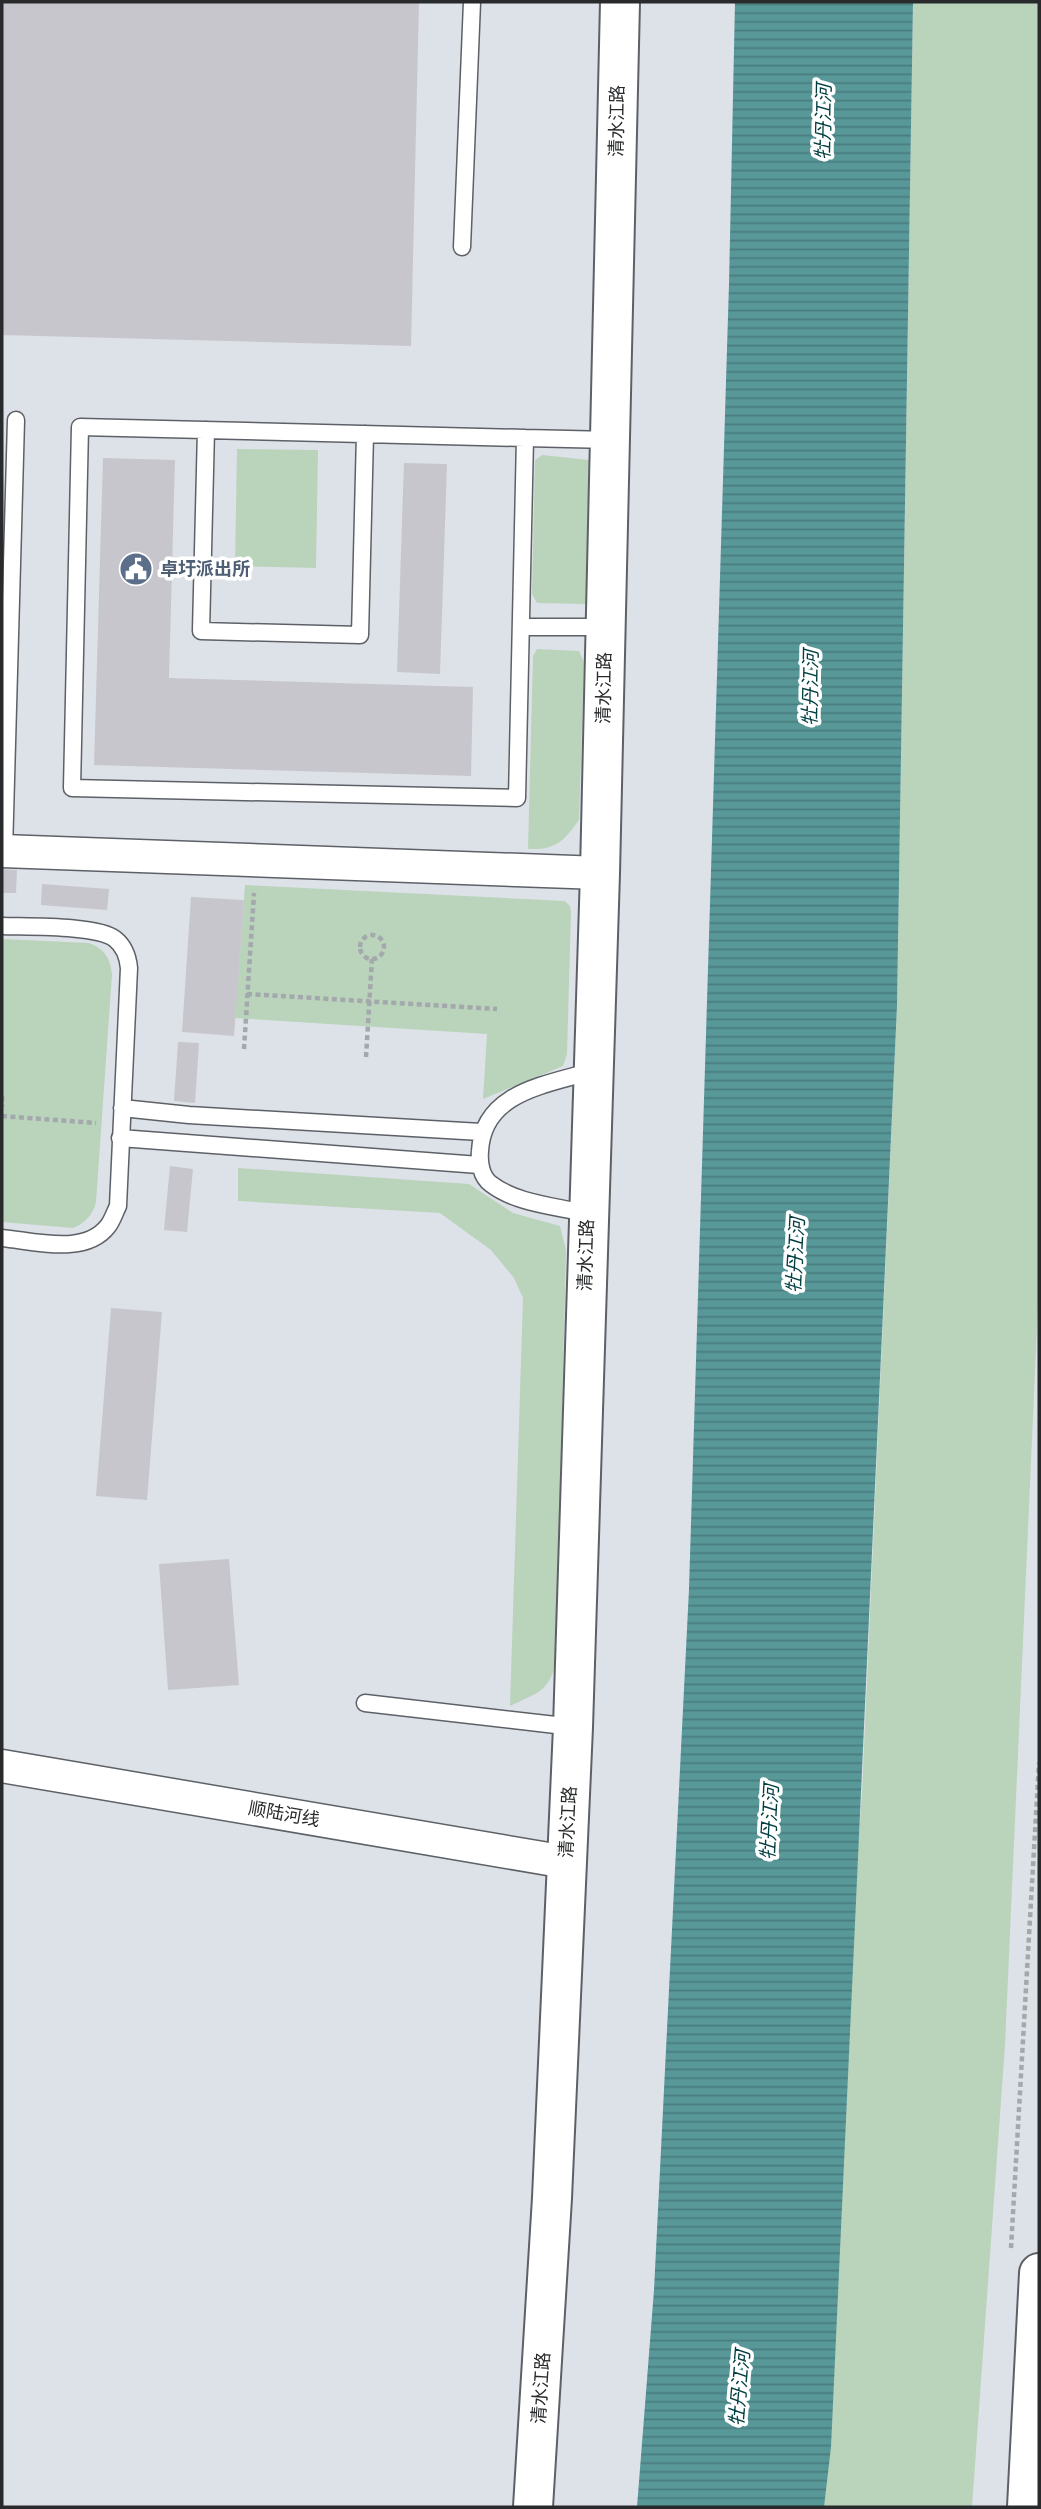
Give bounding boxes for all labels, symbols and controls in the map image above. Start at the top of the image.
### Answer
water label: 牡丹江河 [809,80,836,160]
street label: 清水江路 [603,85,629,157]
public building icon: 卓圩派出所 [117,550,155,588]
place label: 卓圩派出所 [160,556,250,580]
water label: 牡丹江河 [796,646,823,726]
street label: 清水江路 [590,652,616,724]
water label: 牡丹江河 [780,1212,809,1294]
street label: 清水江路 [572,1219,598,1291]
water label: 牡丹江河 [754,1779,783,1861]
street label: 清水江路 [553,1785,581,1859]
street label: 顺陆河线 [247,1795,322,1831]
water label: 牡丹江河 [723,2345,755,2427]
street label: 清水江路 [526,2351,554,2425]

